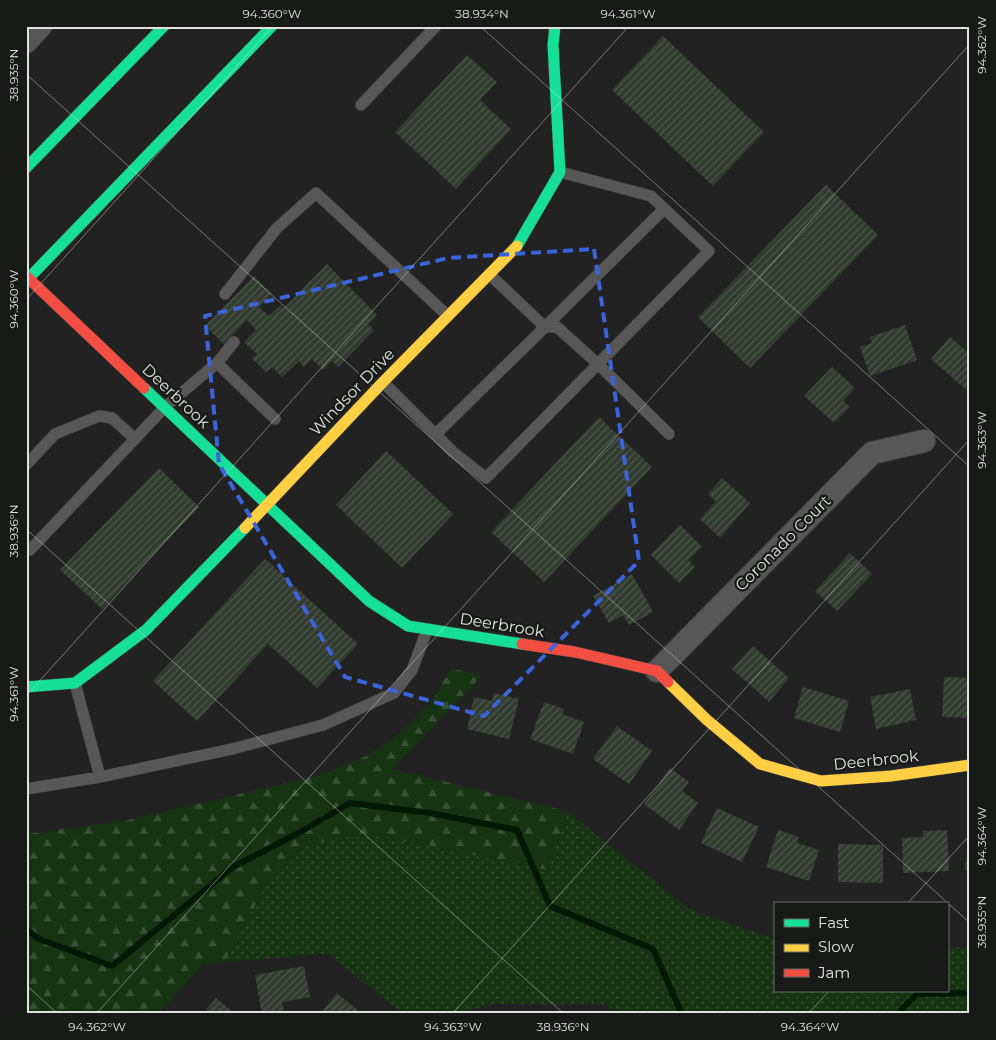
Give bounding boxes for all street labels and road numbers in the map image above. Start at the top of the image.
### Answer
street label: Windsor Drive [306,344,398,440]
street label: Deerbrook [138,360,214,432]
street label: Coronado Court [731,491,835,595]
street label: Deerbrook [458,609,546,641]
street label: Deerbrook [832,746,920,774]

